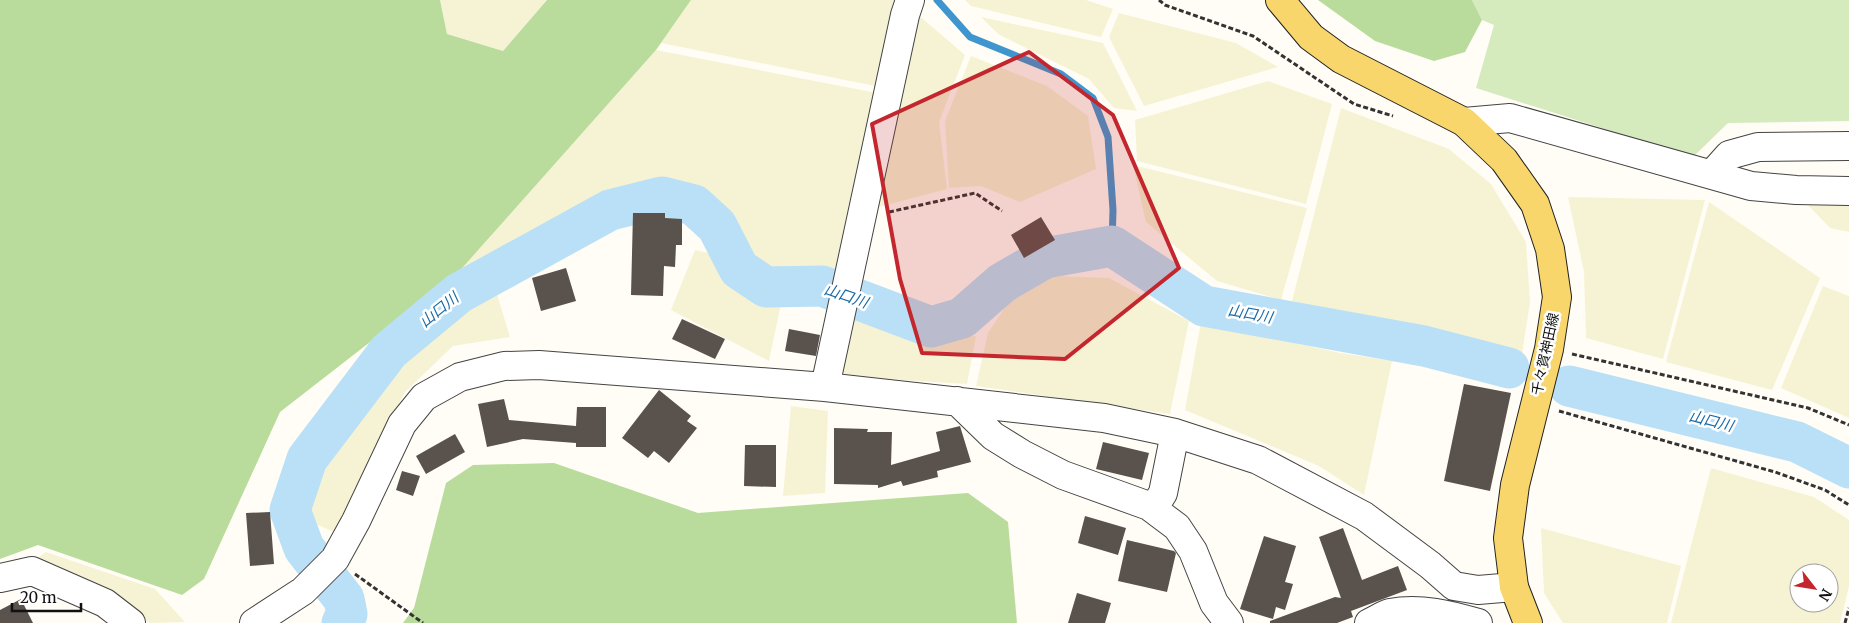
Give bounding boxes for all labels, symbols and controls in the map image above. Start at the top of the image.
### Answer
water label: 山口川 [822,279,872,312]
water label: 山口川 [415,287,464,331]
water label: 山口川 [1226,300,1276,327]
street label: 千々賀神田線 [1527,311,1563,397]
water label: 山口川 [1687,406,1737,436]
north arrow [1789,563,1839,613]
scale bar [12,580,81,612]
text: N [1815,585,1836,604]
text: 20 m [20,588,57,607]

